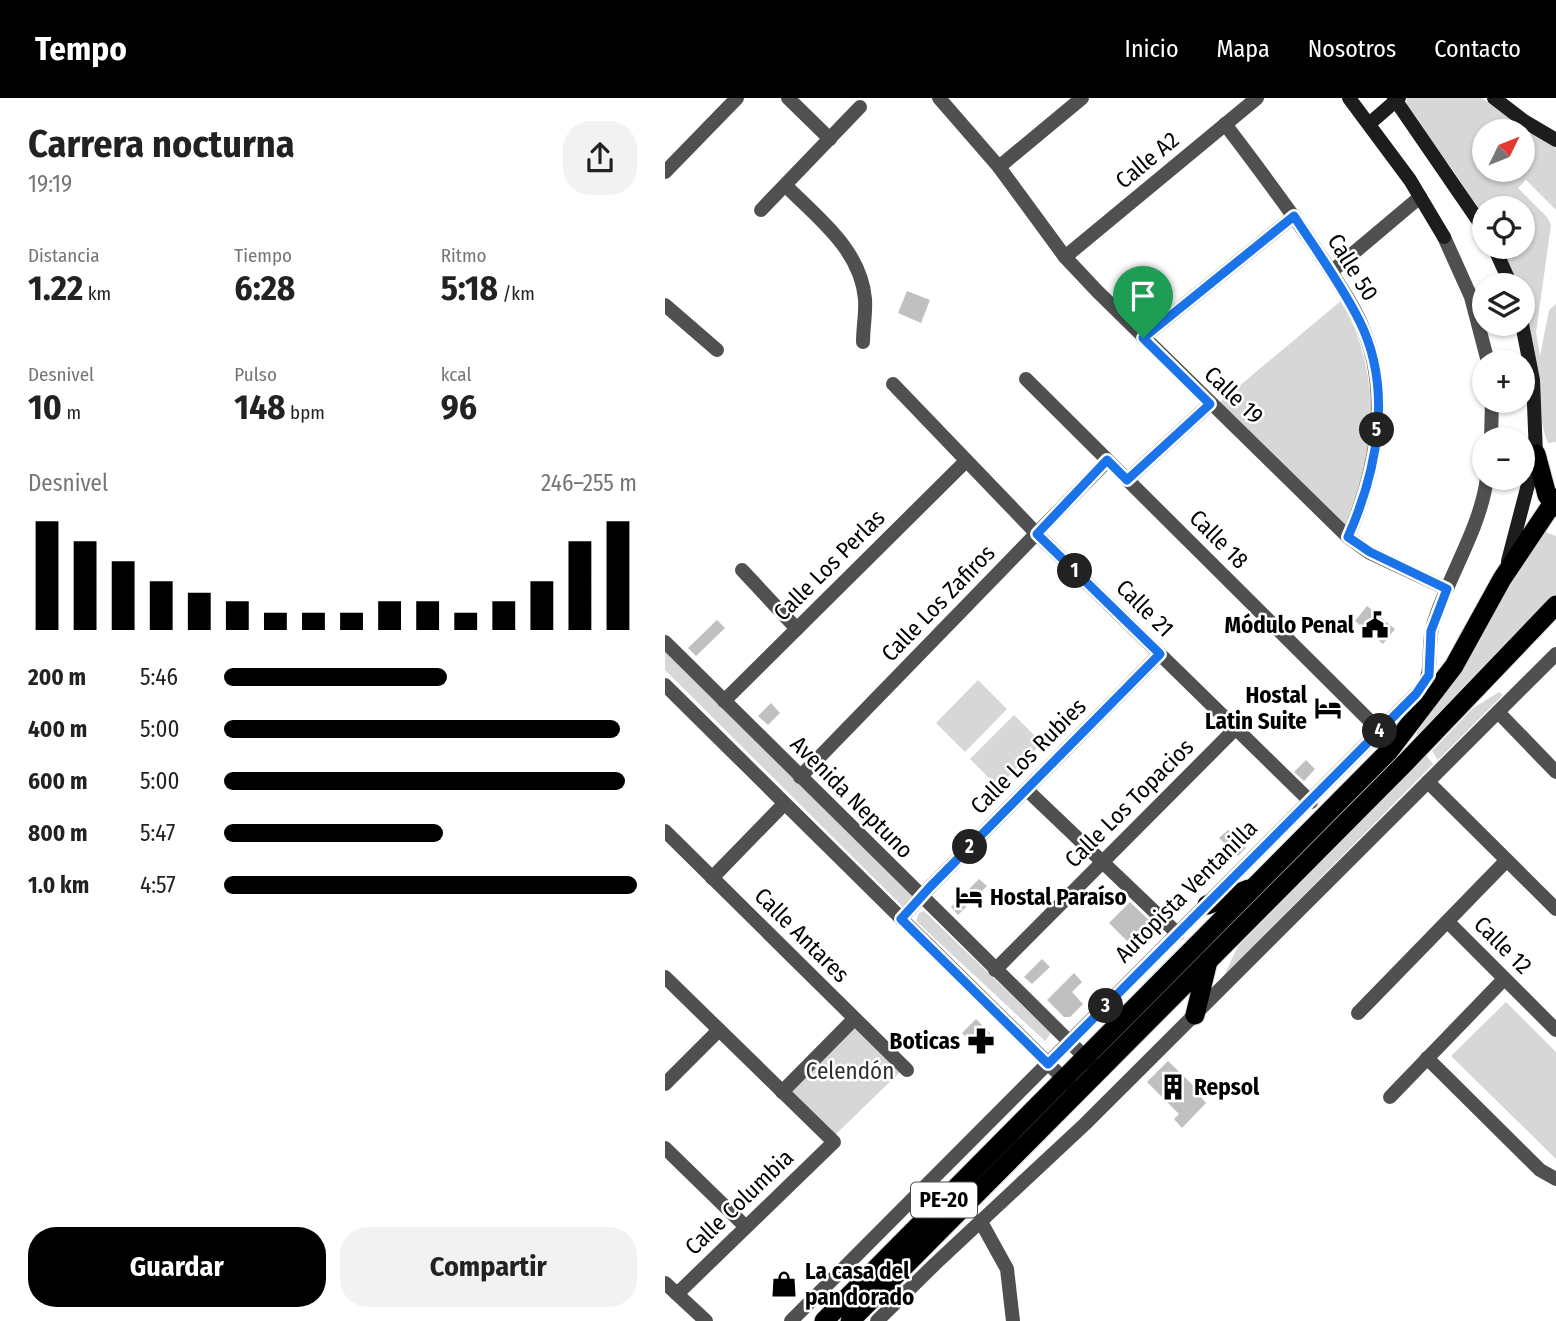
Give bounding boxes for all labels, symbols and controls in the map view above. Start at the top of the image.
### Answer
text: Tempo [35,29,127,69]
text: Inicio [1125,35,1179,63]
text: Mapa [1217,35,1270,63]
text: Nosotros [1308,35,1396,63]
text: Contacto [1434,35,1521,63]
north arrow [1472,119,1535,182]
map controls [1472,119,1535,490]
text: Carrera nocturna [28,121,295,167]
button: share [563,121,637,195]
street label: Calle A2 [1110,126,1184,194]
text: 19:19 [28,170,72,198]
button: locate [1472,196,1535,259]
street label: Calle 50 [1322,228,1384,306]
text: Distancia [28,244,100,267]
text: Tiempo [234,244,292,267]
text: Ritmo [441,244,487,267]
pin [1113,266,1173,338]
text: 1.22 [28,267,83,309]
text: 6:28 [234,267,295,309]
text: 5:18 [441,267,498,309]
button: layers [1472,273,1535,336]
icon: arrive [1124,277,1162,315]
text: km [83,282,111,305]
text: /km [498,282,535,305]
button: + [1472,350,1535,413]
street label: Calle 19 [1199,360,1269,430]
text: Desnivel [28,363,94,386]
text: Pulso [234,363,277,386]
text: kcal [441,363,471,386]
text: 10 [28,386,62,428]
text: 148 [234,386,286,428]
text: 96 [441,386,477,428]
text: m [62,401,81,424]
text: bpm [286,401,325,424]
pin: 5 [1359,412,1395,448]
text: 5 [1372,418,1381,441]
button: − [1472,427,1535,490]
text: Desnivel [28,469,108,497]
text: 246–255 m [541,469,637,497]
street label: Calle Los Perlas [768,503,891,626]
street label: Calle 18 [1184,504,1254,574]
street label: Calle Los Zafiros [875,539,1001,667]
pin: 1 [1057,554,1093,588]
text: 1 [1070,559,1079,582]
street label: Calle 21 [1110,573,1180,643]
public building icon: Módulo Penal [1360,610,1390,640]
place label: Módulo Penal [1224,611,1355,639]
text: 200 m [28,663,86,691]
text: 5:46 [140,663,178,691]
place label: Hostal Latin Suite [1205,681,1308,735]
street label: Calle Los Rubies [964,692,1092,820]
hotel icon: Hostal Latin Suite [1313,693,1343,723]
pin: 4 [1363,714,1397,748]
text: 400 m [28,715,87,743]
text: 5:00 [140,715,179,743]
text: 4 [1375,719,1384,742]
street label: Avenida Neptuno [785,730,919,864]
street label: Calle Los Topacios [1059,733,1199,873]
text: 600 m [28,767,87,795]
text: 5:00 [140,767,179,795]
street label: Autopista Ventanilla [1109,814,1263,968]
text: 800 m [28,819,88,847]
text: 5:47 [140,819,175,847]
pin: 2 [953,830,987,864]
text: 2 [965,835,974,858]
text: 1.0 km [28,871,89,899]
text: 4:57 [140,871,176,899]
street label: Calle Antares [749,882,855,988]
hotel icon: Hostal Paraíso [954,882,984,912]
place label: Hostal Paraíso [990,883,1127,911]
street label: Calle 12 [1468,910,1538,980]
pin: 3 [1089,988,1123,1024]
text: 3 [1101,994,1110,1017]
pharmacy icon: Boticas [966,1026,996,1056]
place label: Boticas [890,1027,960,1055]
park label: Celendón [806,1057,894,1085]
building icon: Repsol [1158,1072,1188,1102]
place label: Repsol [1194,1073,1260,1101]
street label: Calle Columbia [679,1143,799,1261]
road number: PE-20 [911,1182,977,1218]
button: Guardar [28,1227,326,1307]
button: Compartir [340,1227,637,1307]
place label: La casa del pan dorado [805,1257,914,1311]
shop icon: La casa del pan dorado [769,1269,799,1299]

